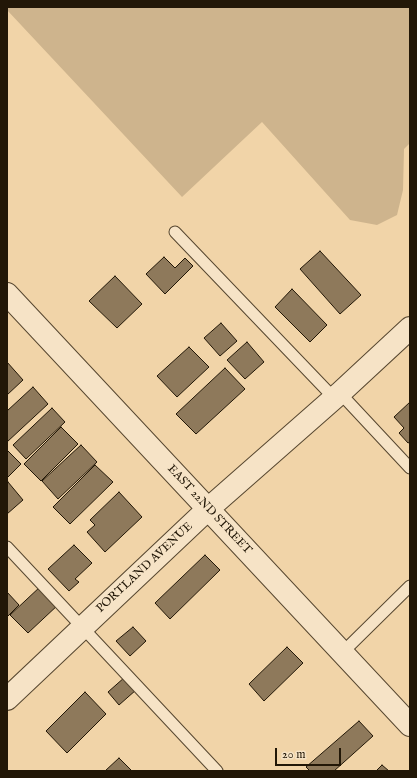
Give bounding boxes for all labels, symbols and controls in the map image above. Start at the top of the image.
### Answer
street label: EAST 22ND STREET [164,462,254,558]
street label: PORTLAND AVENUE [94,520,196,616]
scale bar [277,740,343,766]
text: 20 m [282,747,305,762]

